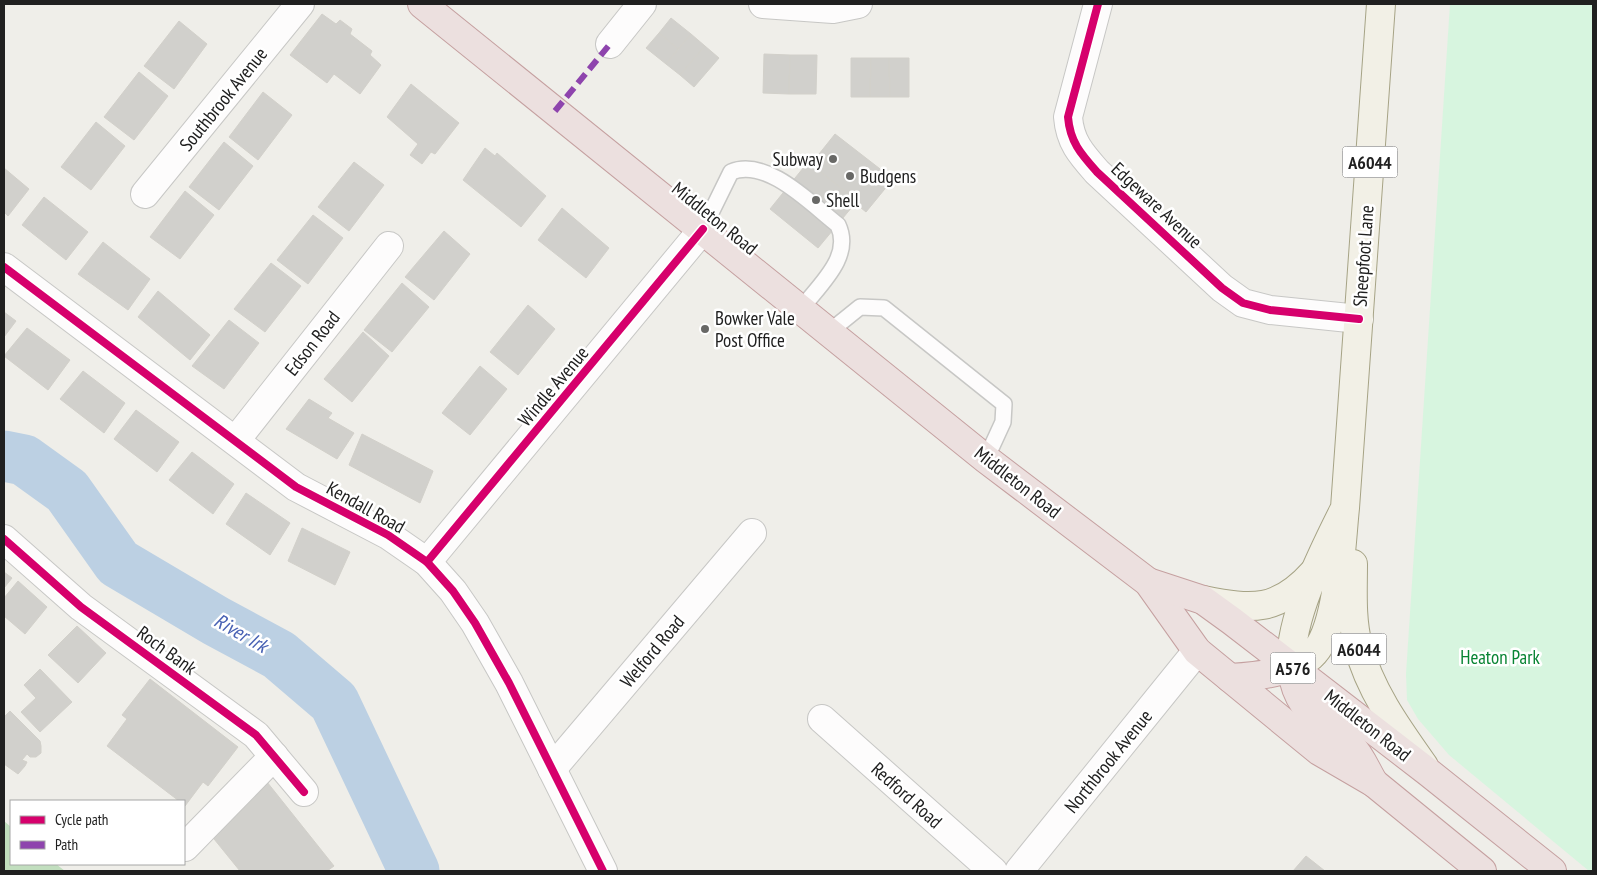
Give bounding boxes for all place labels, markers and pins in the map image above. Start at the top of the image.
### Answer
place label: Subway [773,147,824,171]
marker: Subway [827,153,839,165]
place label: Budgens [860,164,916,188]
marker: Budgens [844,170,856,182]
place label: Shell [826,188,860,212]
marker: Shell [810,194,822,206]
place label: Bowker Vale Post Office [715,306,795,352]
marker: Bowker Vale Post Office [699,323,711,335]

